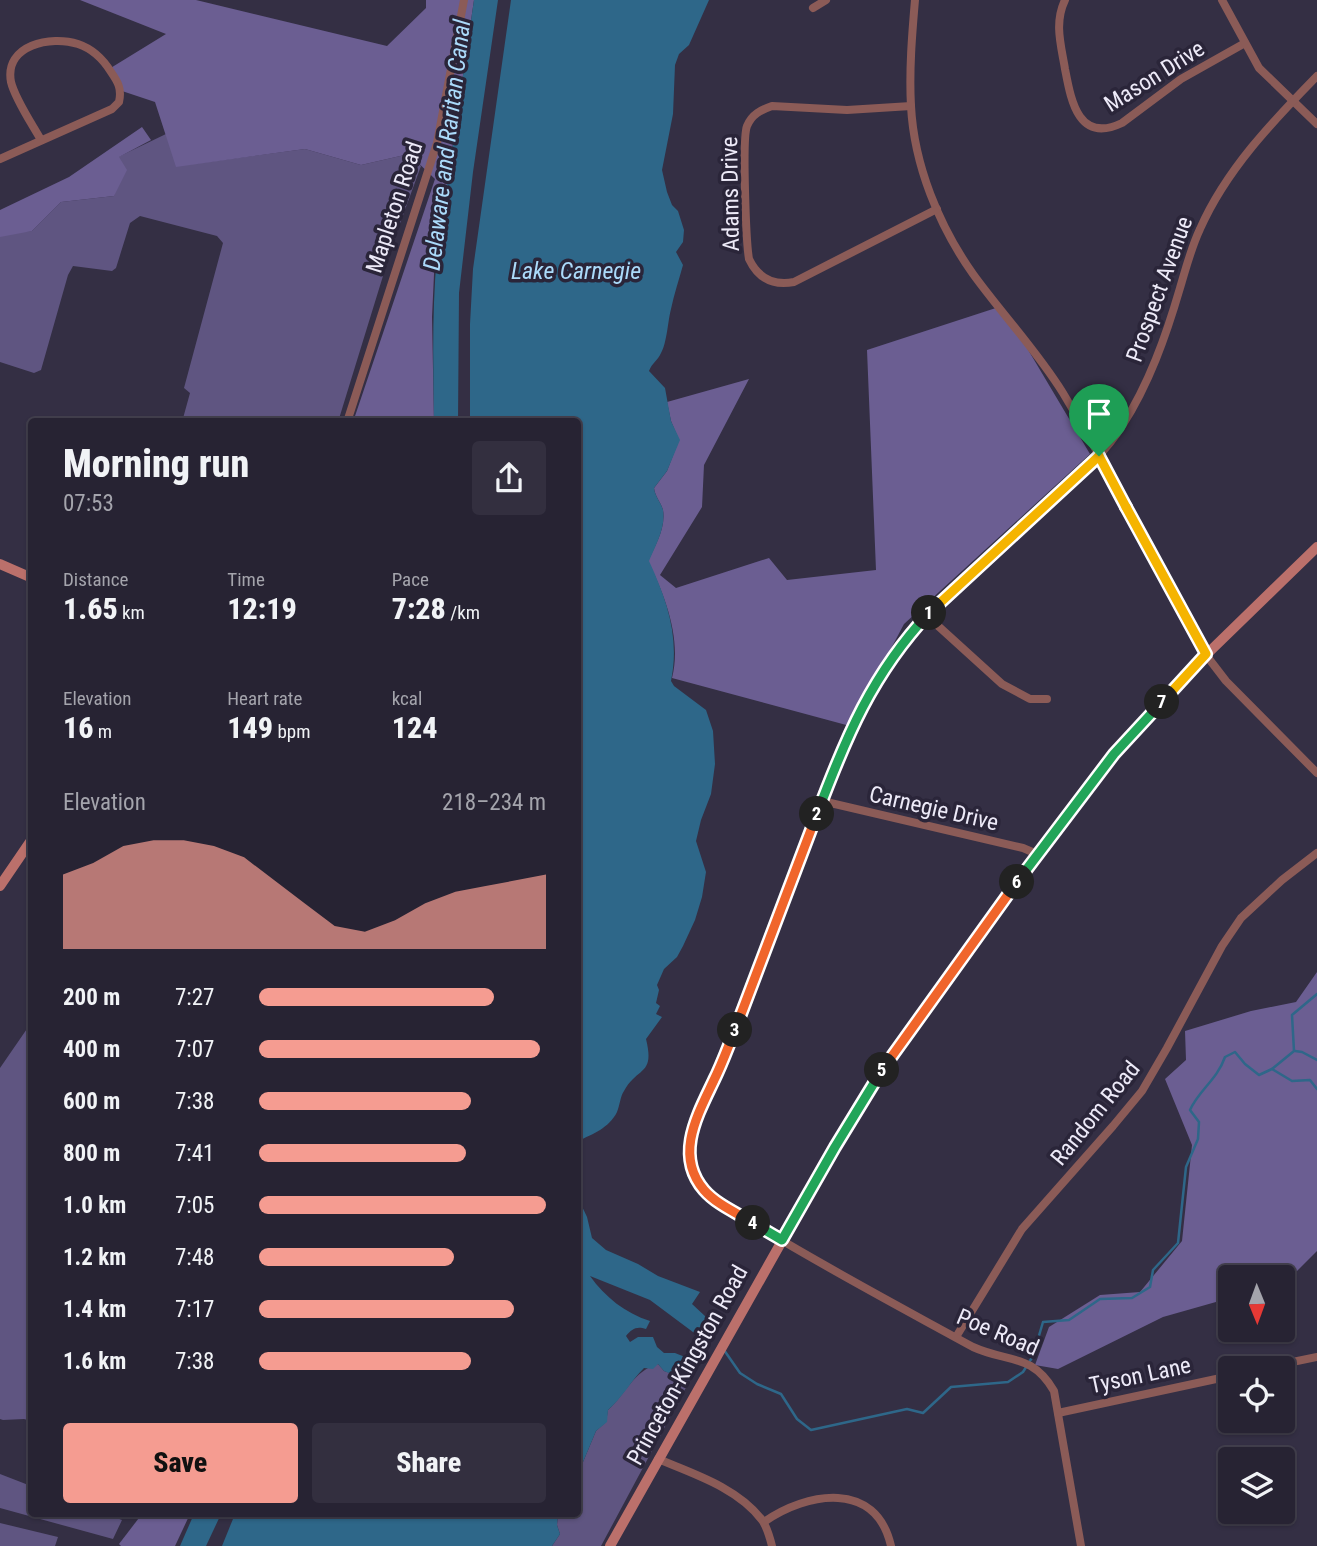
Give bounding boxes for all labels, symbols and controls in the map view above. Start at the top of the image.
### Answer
water label: Delaware and Raritan Canal [418,17,476,272]
street label: Mason Drive [1099,35,1209,118]
street label: Adams Drive [716,136,745,252]
street label: Mapleton Road [361,138,428,276]
street label: Prospect Avenue [1121,213,1198,365]
water label: Lake Carnegie [511,257,641,285]
pin [1069,384,1129,456]
icon: arrive [1080,395,1118,433]
button: share [472,441,546,515]
text: Morning run [63,442,249,486]
text: 07:53 [63,490,114,517]
text: Distance [63,568,128,591]
text: Time [227,568,265,591]
text: Pace [392,568,429,591]
text: 1.65 [63,591,118,626]
text: 12:19 [227,591,297,626]
text: 7:28 [392,591,446,626]
pin: 1 [912,596,946,630]
text: km [118,601,145,624]
text: /km [446,601,480,624]
text: 1 [924,601,933,624]
pin: 7 [1144,684,1180,720]
text: Elevation [63,687,131,710]
text: Heart rate [227,687,302,710]
text: kcal [392,687,422,710]
text: 7 [1157,690,1166,713]
text: 16 [63,710,94,745]
text: 149 [227,710,273,745]
text: 124 [392,710,437,745]
text: m [94,720,112,743]
text: bpm [273,720,310,743]
street label: Carnegie Drive [867,781,1001,836]
text: Elevation [63,789,146,816]
text: 218–234 m [442,789,546,816]
pin: 2 [800,796,834,832]
text: 2 [812,802,821,825]
pin: 6 [1000,864,1034,900]
text: 6 [1012,870,1021,893]
text: 200 m [63,984,120,1011]
text: 7:27 [175,984,214,1011]
pin: 3 [718,1012,752,1048]
text: 3 [730,1018,739,1041]
text: 400 m [63,1036,120,1063]
text: 7:07 [175,1036,214,1063]
pin: 5 [864,1052,900,1088]
street label: Random Road [1045,1056,1146,1171]
text: 5 [877,1058,886,1081]
text: 600 m [63,1088,120,1115]
text: 7:38 [175,1088,214,1115]
text: 800 m [63,1140,120,1167]
text: 7:41 [175,1140,214,1167]
text: 1.0 km [63,1192,126,1219]
text: 7:05 [175,1192,214,1219]
pin: 4 [736,1206,770,1240]
text: 4 [748,1211,757,1234]
text: 1.2 km [63,1244,126,1271]
text: 7:48 [175,1244,214,1271]
street label: Princeton-Kingston Road [621,1261,754,1470]
north arrow [1218,1265,1295,1342]
map controls [1218,1265,1295,1524]
text: 1.4 km [63,1296,126,1323]
text: 7:17 [175,1296,214,1323]
street label: Poe Road [953,1303,1043,1362]
text: 1.6 km [63,1348,126,1375]
text: 7:38 [175,1348,214,1375]
street label: Tyson Lane [1087,1352,1193,1399]
button: locate [1218,1356,1295,1433]
button: Save [63,1423,298,1503]
button: Share [312,1423,546,1503]
button: layers [1218,1447,1295,1524]

